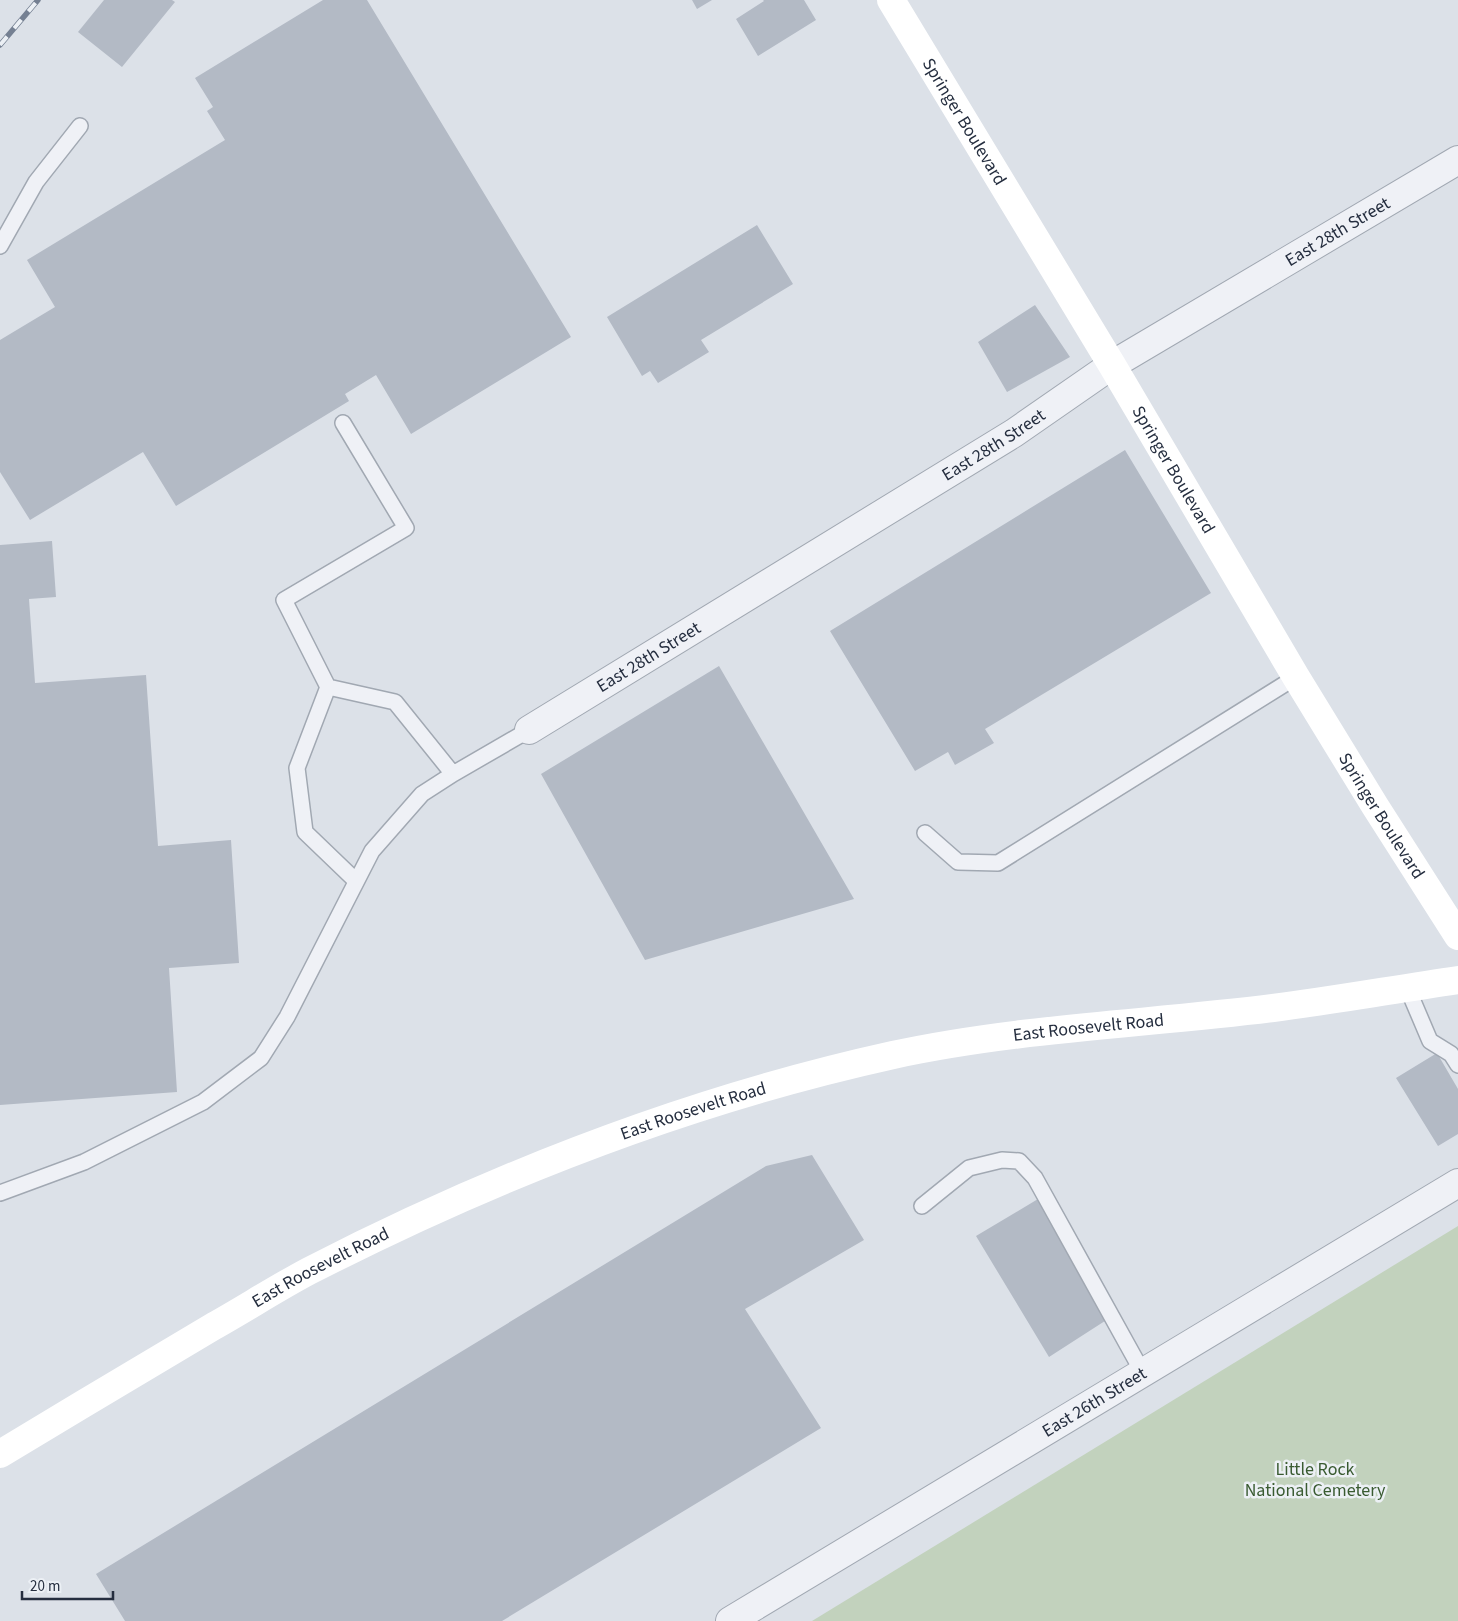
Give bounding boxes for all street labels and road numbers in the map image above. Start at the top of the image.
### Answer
street label: Springer Boulevard [916,53,1012,190]
street label: East 28th Street [1281,191,1395,273]
street label: Springer Boulevard [1126,401,1221,538]
street label: East 28th Street [937,403,1050,487]
street label: East 28th Street [592,616,706,699]
street label: Springer Boulevard [1332,748,1430,884]
street label: East Roosevelt Road [1011,1008,1165,1048]
street label: East Roosevelt Road [617,1076,769,1146]
street label: East Roosevelt Road [247,1221,393,1314]
street label: East 26th Street [1037,1361,1151,1443]

